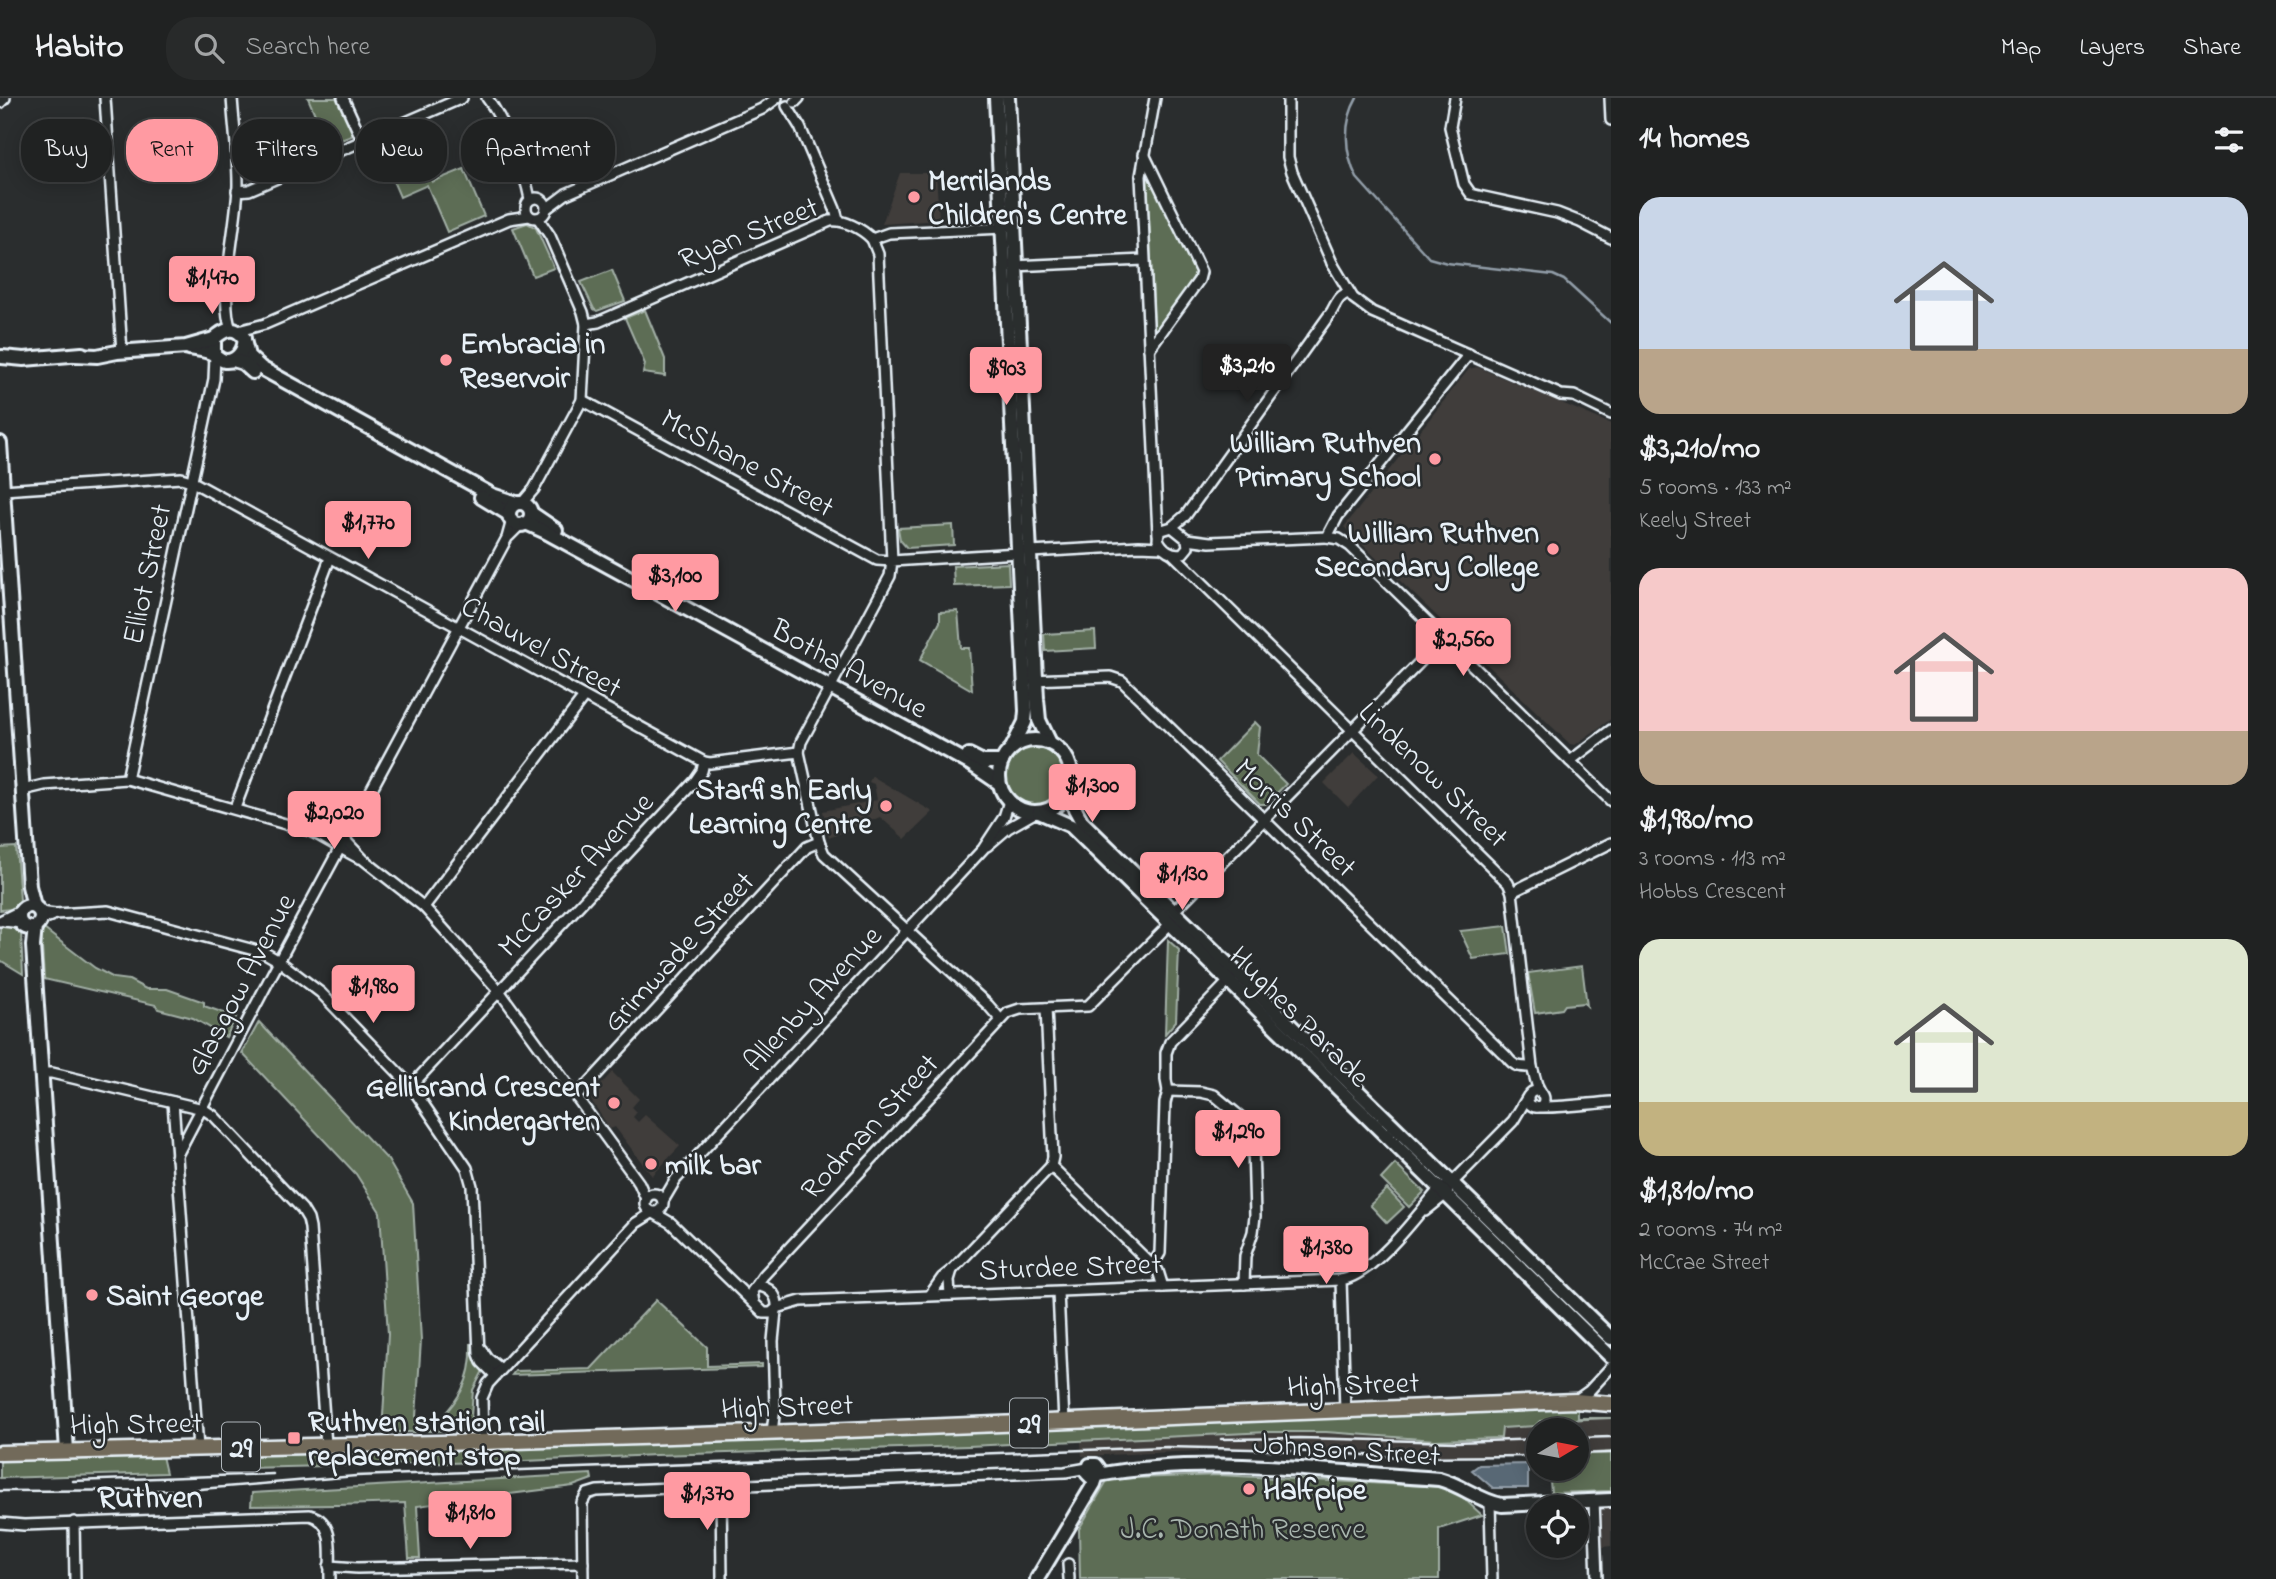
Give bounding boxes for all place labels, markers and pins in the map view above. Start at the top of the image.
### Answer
place label: Merrilands Children's Centre [928,161,1129,239]
marker: Merrilands Children's Centre [906,189,922,205]
pin: $1,470 [155,256,269,316]
place label: Embracia in Reservoir [460,324,606,402]
pin: $3,210 [1190,344,1304,404]
pin: $903 [965,348,1047,407]
marker: Embracia in Reservoir [438,352,454,368]
place label: William Ruthven Primary School [1230,423,1421,501]
marker: William Ruthven Primary School [1427,451,1443,467]
pin: $1,770 [311,502,425,561]
place label: William Ruthven Secondary College [1314,513,1541,592]
marker: William Ruthven Secondary College [1545,541,1561,557]
pin: $3,100 [618,554,732,614]
pin: $2,560 [1406,618,1520,678]
pin: $1,300 [1035,764,1149,824]
place label: Starfish Early Learning Centre [688,770,874,849]
pin: $2,020 [277,792,391,851]
marker: Starfish Early Learning Centre [878,798,894,814]
pin: $1,130 [1125,852,1239,912]
pin: $1,980 [316,965,430,1025]
place label: Gellibrand Crescent Kindergarten [366,1067,601,1146]
marker: Gellibrand Crescent Kindergarten [606,1095,622,1111]
pin: $1,290 [1181,1110,1295,1170]
place label: milk bar [665,1145,761,1189]
marker: milk bar [643,1156,659,1172]
pin: $1,380 [1269,1226,1383,1286]
place label: Saint George [106,1276,265,1321]
marker: Saint George [84,1287,100,1303]
place label: Ruthven station rail replacement stop [308,1402,545,1480]
marker: Ruthven station rail replacement stop [286,1430,302,1446]
place label: Halfpipe [1263,1470,1368,1514]
pin: $1,370 [650,1472,764,1532]
marker: Halfpipe [1241,1481,1257,1497]
pin: $1,810 [413,1492,527,1551]

